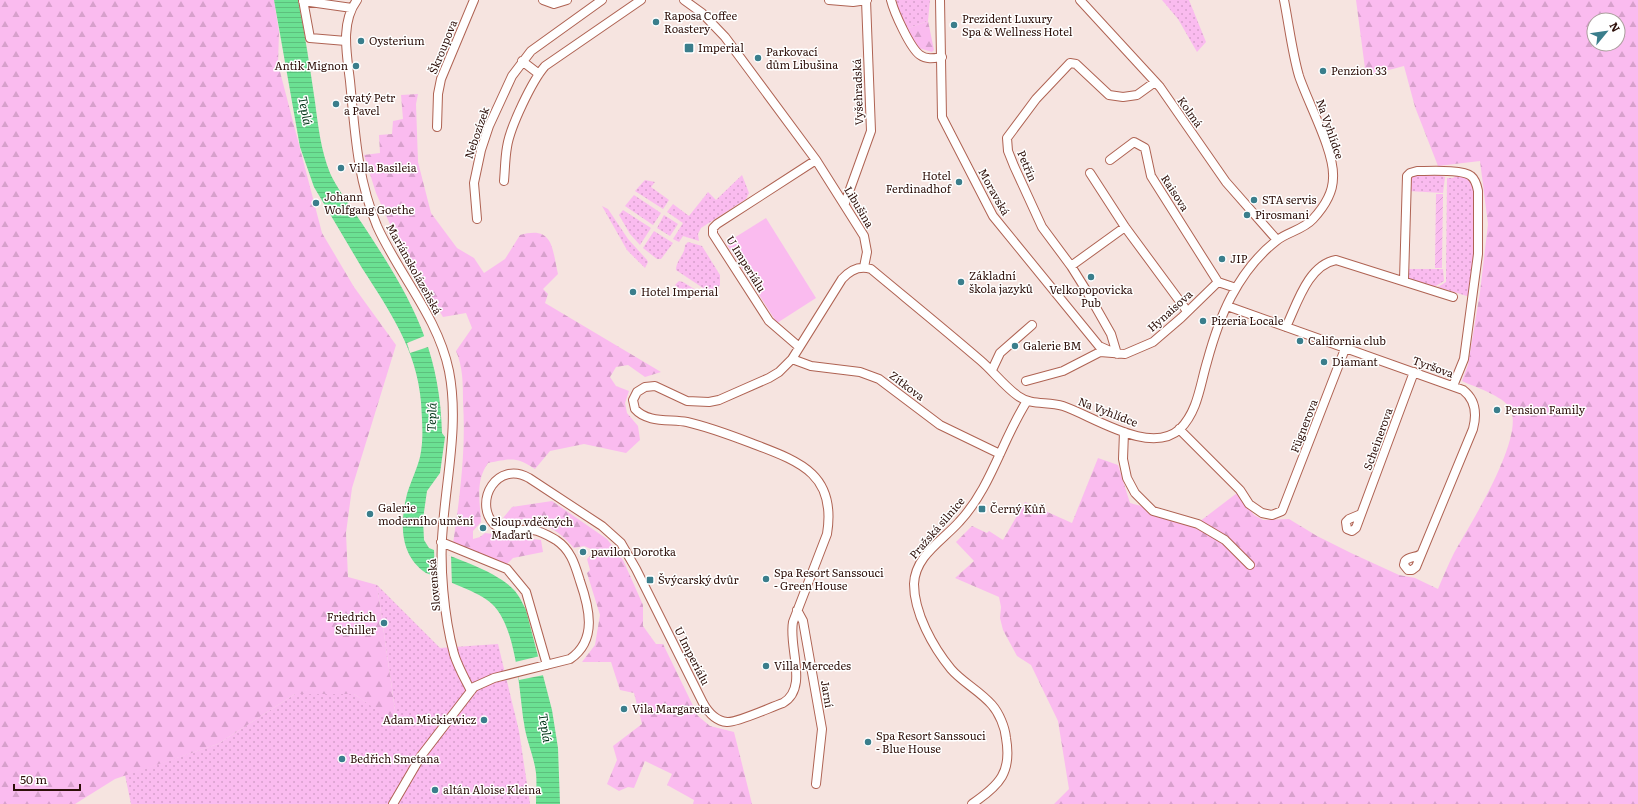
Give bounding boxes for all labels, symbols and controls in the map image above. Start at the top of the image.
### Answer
place label: Raposa Coffee Roastery [664,7,737,36]
place label: Prezident Luxury Spa & Wellness Hotel [962,10,1073,39]
north arrow [1586,12,1626,52]
street label: Škroupova [424,17,460,76]
marker: Raposa Coffee Roastery [651,17,661,27]
text: N [1606,19,1625,35]
marker: Prezident Luxury Spa & Wellness Hotel [949,20,959,30]
place label: Oysterium [369,32,425,48]
marker: Oysterium [356,36,366,46]
place label: Imperial [698,39,744,55]
marker: Imperial [683,42,695,54]
place label: Parkovací dům Libušina [766,43,838,72]
marker: Parkovací dům Libušina [753,53,763,63]
place label: Antik Mignon [275,57,348,73]
street label: Vyšehradská [848,58,866,126]
marker: Antik Mignon [351,61,361,71]
place label: Penzion 33 [1331,62,1387,78]
marker: Penzion 33 [1318,66,1328,76]
place label: svatý Petr a Pavel [344,89,396,118]
street label: Kolmá [1174,93,1207,130]
water label: Teplá [294,95,318,127]
street label: Na Vyhlídce [1313,96,1349,161]
marker: svatý Petr a Pavel [331,99,341,109]
street label: Nebozízek [460,104,492,161]
street label: Petřín [1014,148,1042,184]
place label: Villa Basileia [349,159,417,175]
marker: Villa Basileia [336,163,346,173]
street label: Moravská [975,165,1014,218]
place label: Hotel Ferdinadhof [886,167,952,196]
street label: Raisova [1158,171,1194,214]
marker: Hotel Ferdinadhof [954,177,964,187]
street label: Libušina [841,183,879,230]
place label: Johann Wolfgang Goethe [324,188,415,217]
place label: STA servis [1262,191,1317,207]
marker: STA servis [1249,195,1259,205]
marker: Johann Wolfgang Goethe [311,198,321,208]
place label: Pirosmani [1255,206,1309,222]
marker: Pirosmani [1242,210,1252,220]
street label: Mariánskolázeňská [383,220,447,317]
street label: U Imperiálu [723,232,771,295]
place label: JIP [1230,250,1248,266]
marker: JIP [1217,254,1227,264]
place label: Základní škola jazyků [969,267,1033,296]
marker: Velkopopovicka Pub [1086,272,1096,282]
marker: Základní škola jazyků [956,277,966,287]
place label: Velkopopovicka Pub [1049,281,1133,310]
place label: Hotel Imperial [641,283,718,299]
street label: Hynaisova [1143,286,1195,335]
marker: Hotel Imperial [628,287,638,297]
place label: Pizeria Locale [1211,312,1284,328]
marker: Pizeria Locale [1198,316,1208,326]
place label: California club [1308,332,1386,348]
marker: California club [1295,336,1305,346]
place label: Galerie BM [1023,337,1081,353]
marker: Galerie BM [1010,341,1020,351]
street label: Tyršova [1410,351,1456,381]
place label: Diamant [1332,353,1378,369]
marker: Diamant [1319,357,1329,367]
street label: Zítkova [887,367,929,404]
street label: Na Vyhlídce [1076,392,1141,430]
street label: Fügnerova [1286,397,1321,455]
place label: Pension Family [1505,401,1586,417]
water label: Teplá [421,402,441,432]
street label: Scheinerova [1358,405,1396,472]
marker: Pension Family [1492,405,1502,415]
street label: Pražská silnice [905,493,968,562]
place label: Galerie moderního umění [378,499,474,528]
place label: Černý Kůň [990,500,1046,516]
marker: Černý Kůň [977,504,987,514]
marker: Galerie moderního umění [365,509,375,519]
place label: Sloup vděčných Maďarů [491,513,573,542]
marker: Sloup vděčných Maďarů [478,523,488,533]
place label: pavilon Dorotka [591,543,676,559]
marker: pavilon Dorotka [578,547,588,557]
street label: Slovenská [423,558,443,612]
place label: Spa Resort Sanssouci - Green House [774,564,884,593]
place label: Švýcarský dvůr [658,571,739,587]
marker: Spa Resort Sanssouci - Green House [761,574,771,584]
marker: Švýcarský dvůr [645,575,655,585]
place label: Friedrich Schiller [327,608,377,637]
marker: Friedrich Schiller [379,618,389,628]
street label: U Imperiálu [671,623,715,688]
place label: Villa Mercedes [774,657,851,673]
marker: Villa Mercedes [761,661,771,671]
street label: Jarní [818,679,838,709]
place label: Vila Margareta [632,700,710,716]
marker: Vila Margareta [619,704,629,714]
place label: Adam Mickiewicz [383,711,477,727]
water label: Teplá [535,712,557,744]
marker: Adam Mickiewicz [479,715,489,725]
place label: Spa Resort Sanssouci - Blue House [876,727,986,756]
marker: Spa Resort Sanssouci - Blue House [863,737,873,747]
place label: Bedřich Smetana [350,750,440,766]
marker: Bedřich Smetana [337,754,347,764]
scale bar [14,766,80,792]
text: 50 m [20,770,47,788]
place label: altán Aloise Kleina [443,781,541,797]
marker: altán Aloise Kleina [430,785,440,795]

